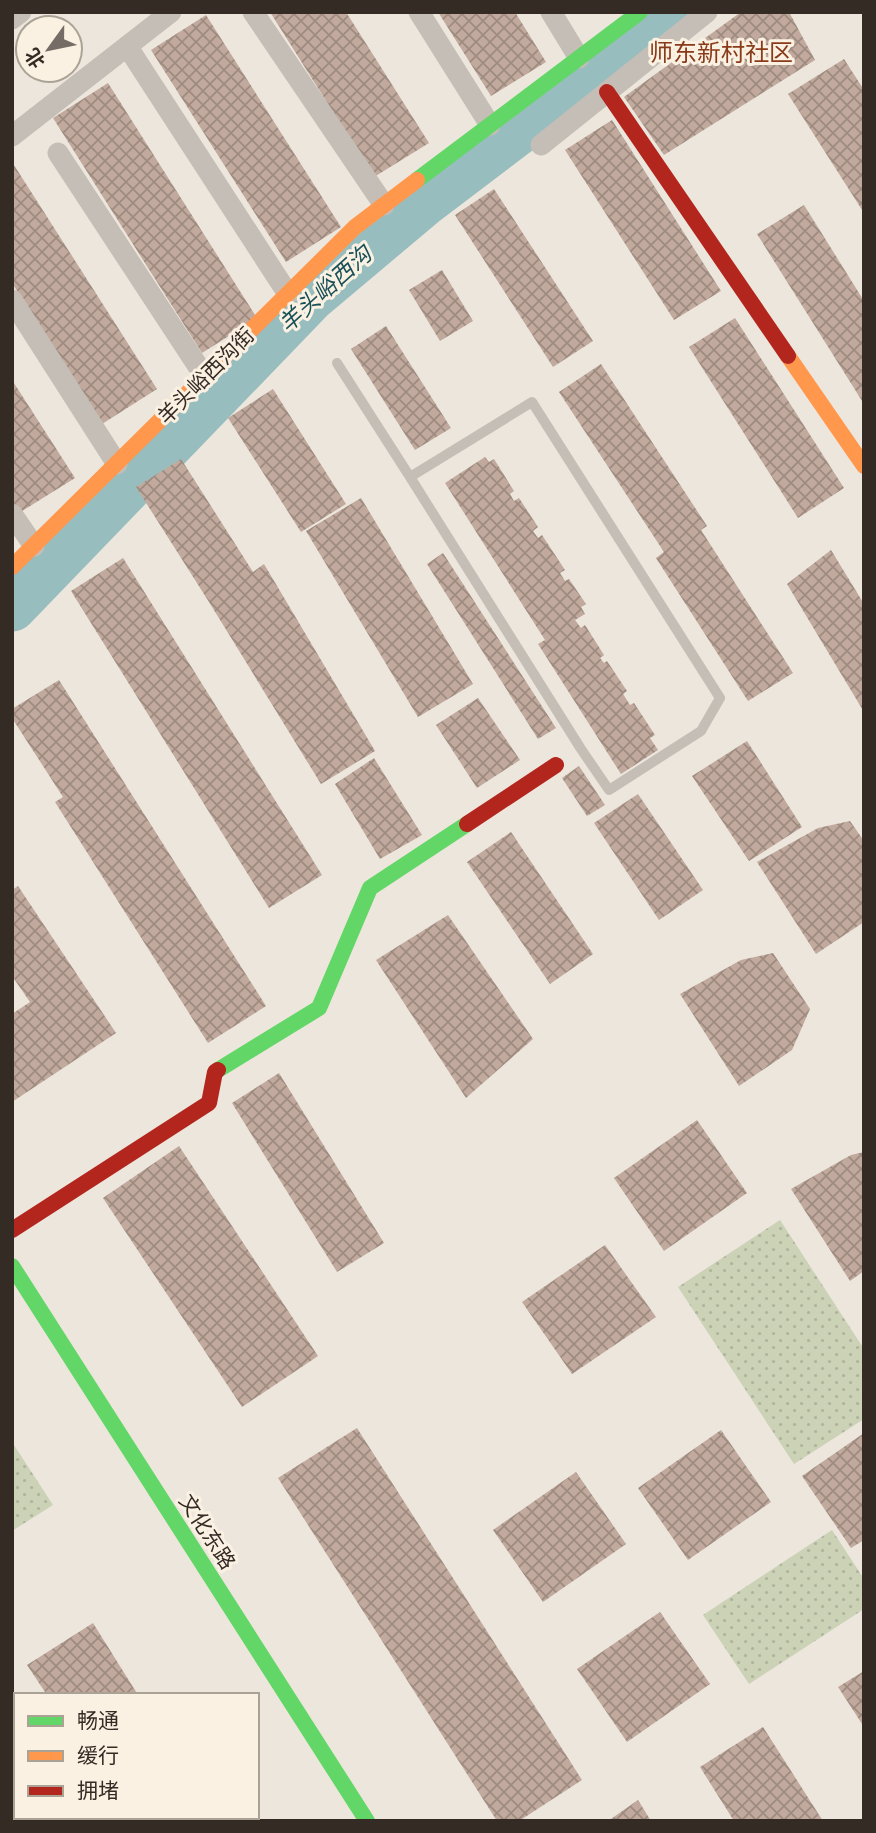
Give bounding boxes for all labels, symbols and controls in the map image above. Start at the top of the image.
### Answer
north arrow [14,14,84,84]
district label: 师东新村社区 [649,38,793,66]
text: 北 [20,44,49,72]
water label: 羊头峪西沟 [273,238,379,337]
street label: 羊头峪西沟街 [152,322,259,429]
street label: 文化东路 [174,1490,241,1574]
legend [14,1693,259,1819]
text: 畅通 [77,1708,119,1733]
text: 缓行 [77,1743,119,1768]
text: 拥堵 [77,1778,119,1803]

